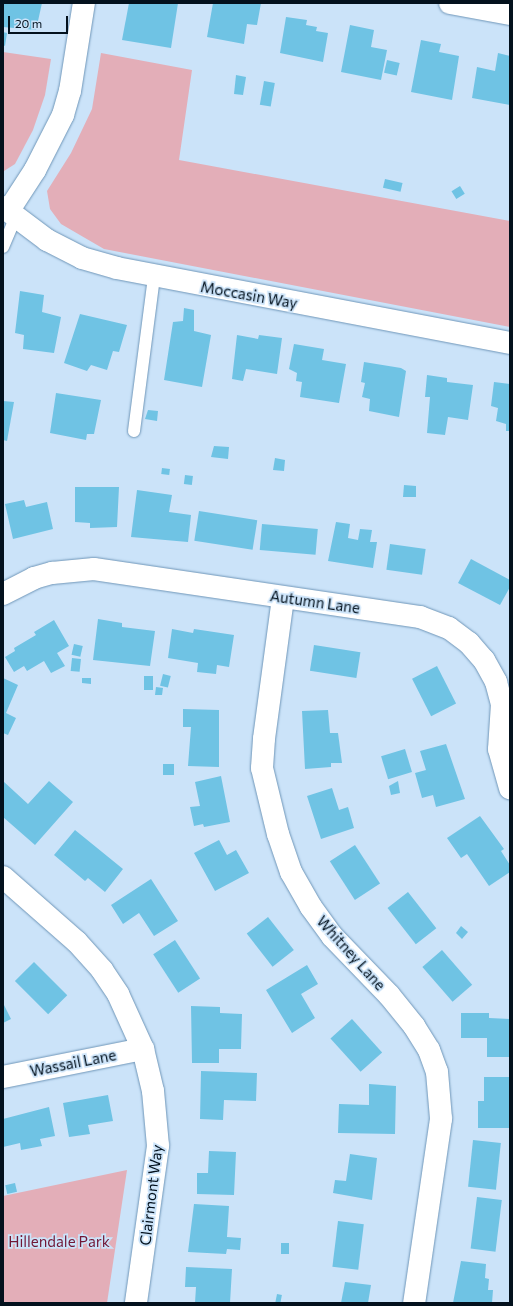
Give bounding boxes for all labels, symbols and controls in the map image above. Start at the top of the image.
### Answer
scale bar [10,8,70,34]
text: 20 m [15,16,42,30]
street label: Moccasin Way [199,278,299,312]
street label: Autumn Lane [269,587,361,617]
street label: Whitney Lane [313,912,389,994]
street label: Wassail Lane [28,1046,118,1080]
street label: Clairmont Way [136,1144,166,1246]
park label: Hillendale Park [8,1233,110,1251]

